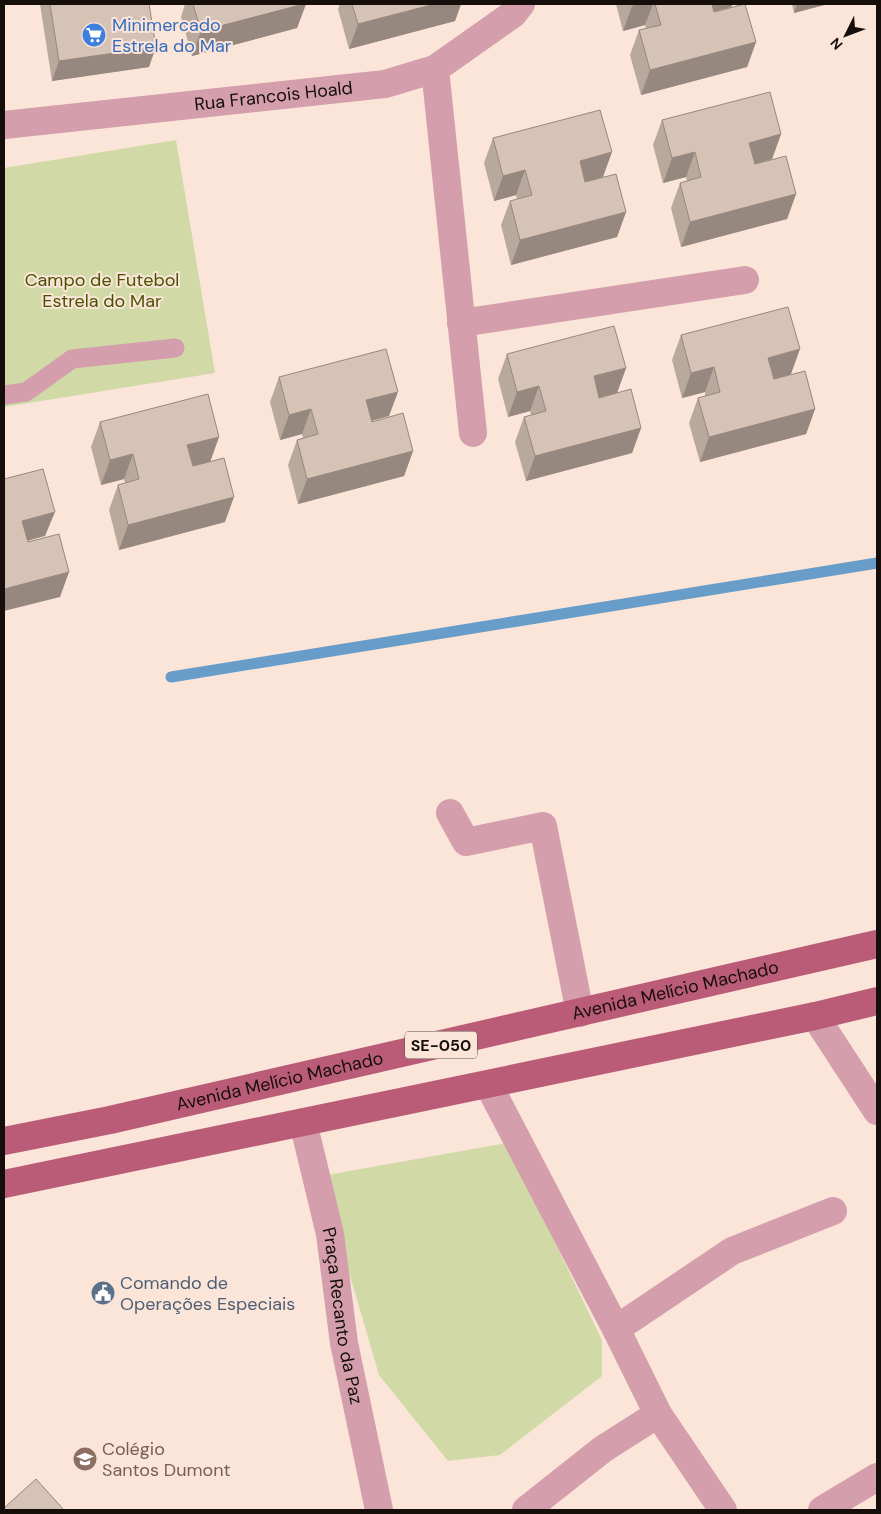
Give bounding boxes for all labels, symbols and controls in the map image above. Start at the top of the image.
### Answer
north arrow [821,10,871,60]
place label: Minimercado Estrela do Mar [112,13,232,58]
supermarket icon: Minimercado Estrela do Mar [81,22,107,48]
text: N [826,34,846,54]
street label: Rua Francois Hoald [193,76,354,116]
park label: Campo de Futebol Estrela do Mar [25,268,179,313]
street label: Avenida Melício Machado [569,955,781,1026]
road number: SE-050 [405,1032,477,1058]
street label: Avenida Melício Machado [174,1046,385,1116]
street label: Praça Recanto da Paz [317,1225,369,1406]
place label: Comando de Operações Especiais [120,1271,295,1316]
public building icon: Comando de Operações Especiais [90,1280,116,1306]
place label: Colégio Santos Dumont [102,1437,231,1482]
school or university icon: Colégio Santos Dumont [72,1446,98,1472]

